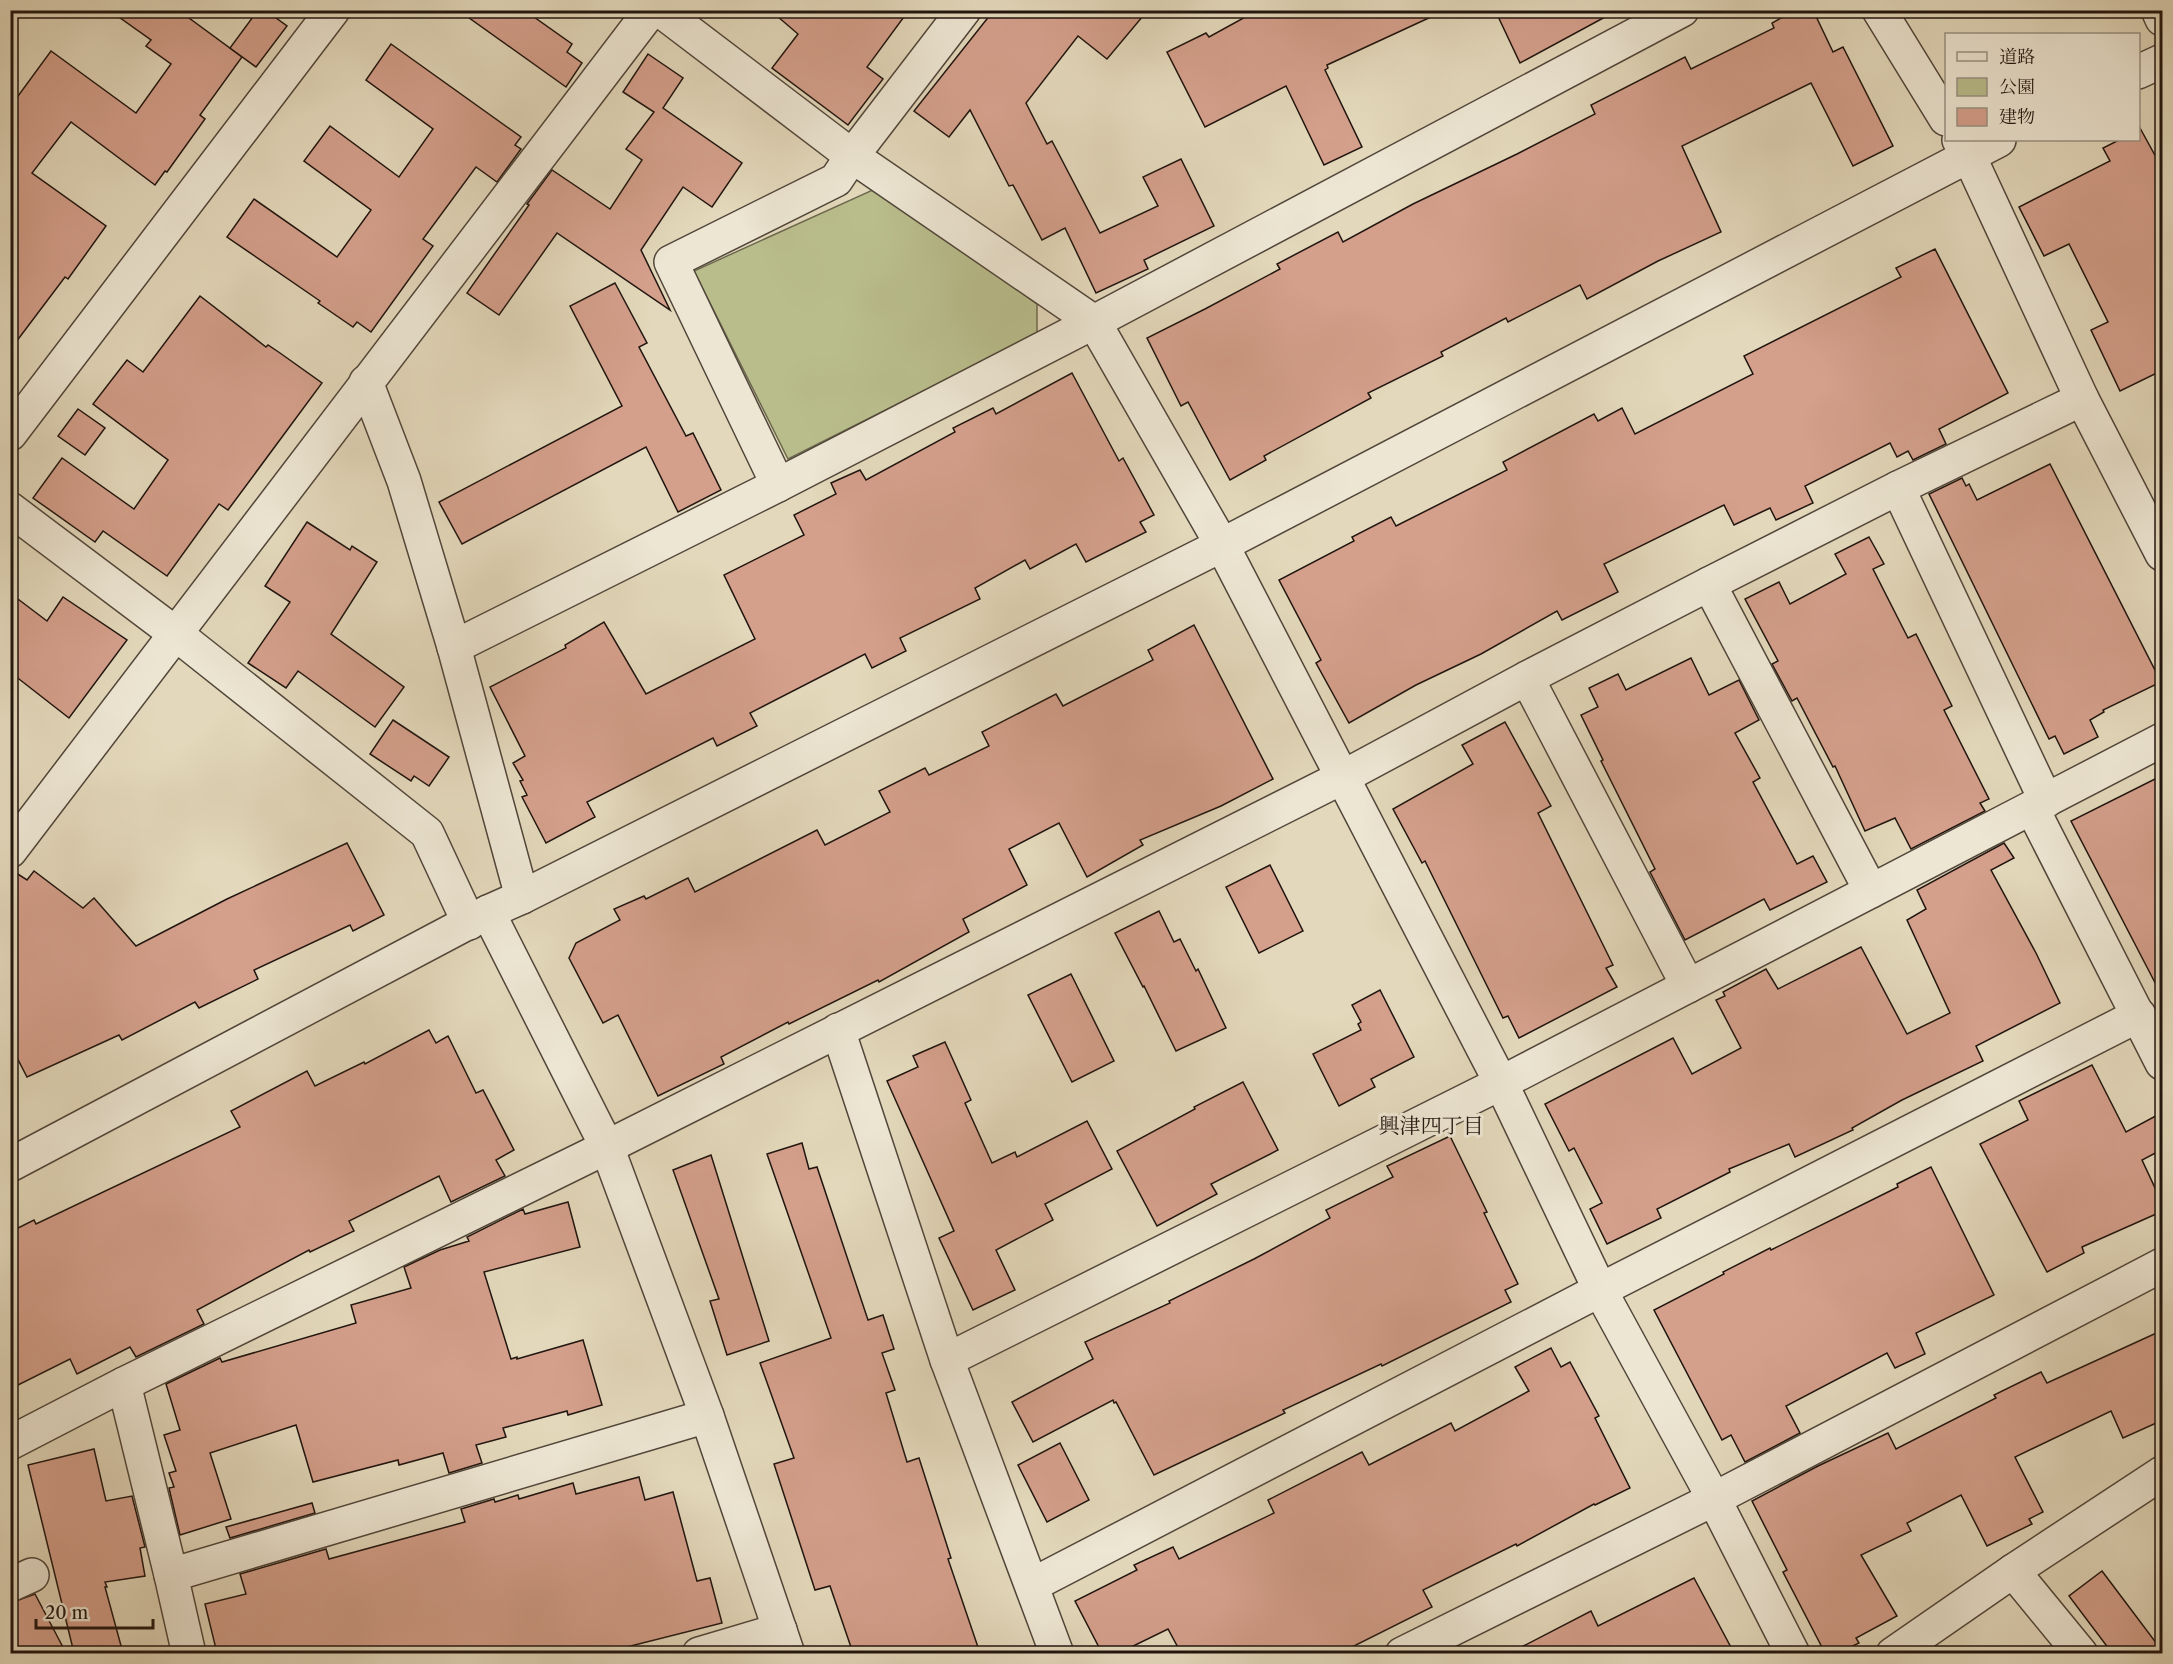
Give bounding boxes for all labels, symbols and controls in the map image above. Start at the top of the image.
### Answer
legend [1945,33,2140,141]
text: 道路 [1999,46,2035,68]
text: 公園 [1999,76,2035,98]
text: 建物 [1999,106,2035,128]
district label: 興津四丁目 [1379,1113,1484,1138]
scale bar [36,1592,153,1630]
text: 20 m [45,1602,89,1624]

